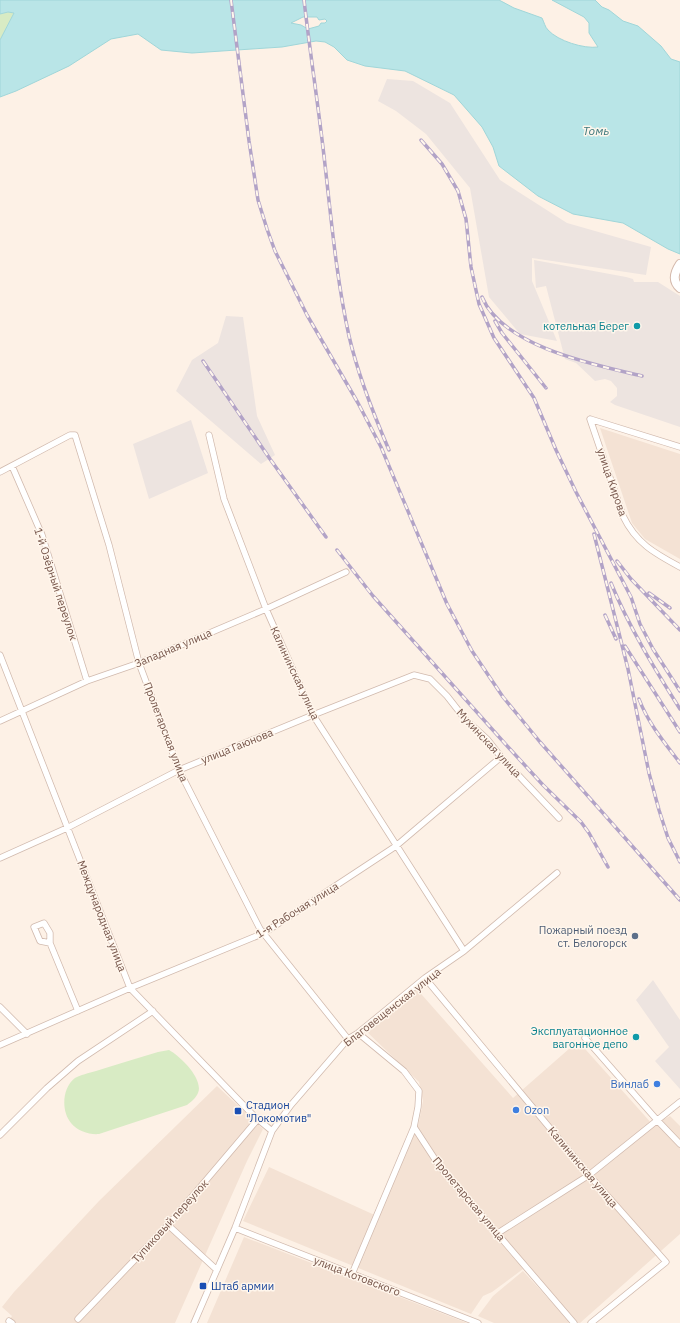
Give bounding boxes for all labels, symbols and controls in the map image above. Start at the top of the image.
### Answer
water label: Томь [583,123,609,138]
place label: котельная Берег [543,319,629,333]
marker: котельная Берег [632,321,642,331]
street label: улица Кирова [594,446,630,518]
street label: 1-й Озёрный переулок [31,526,81,642]
street label: Калининская улица [267,624,323,722]
street label: Западная улица [132,625,214,671]
street label: Пролетарская улица [140,680,192,784]
street label: Мухинская улица [453,706,525,780]
street label: улица Гаюнова [199,725,275,767]
street label: Международная улица [74,858,130,974]
street label: 1-я Рабочая улица [253,879,341,941]
place label: Пожарный поезд ст. Белогорск [539,923,627,950]
marker: Пожарный поезд ст. Белогорск [630,931,640,941]
street label: Благовещенская улица [340,965,444,1049]
place label: Эксплуатационное вагонное депо [531,1024,628,1051]
marker: Эксплуатационное вагонное депо [631,1032,641,1042]
place label: Винлаб [611,1077,649,1091]
marker: Винлаб [652,1079,662,1089]
place label: Стадион "Локомотив" [246,1098,311,1125]
place label: Ozon [524,1103,549,1117]
marker: Ozon [511,1105,521,1115]
marker: Стадион "Локомотив" [233,1106,243,1116]
street label: Калининская улица [545,1124,621,1211]
street label: Пролетарская улица [430,1154,508,1244]
street label: Тупиковый переулок [129,1176,211,1266]
street label: улица Котовского [312,1253,402,1299]
place label: Штаб армии [211,1279,274,1293]
marker: Штаб армии [198,1281,208,1291]

